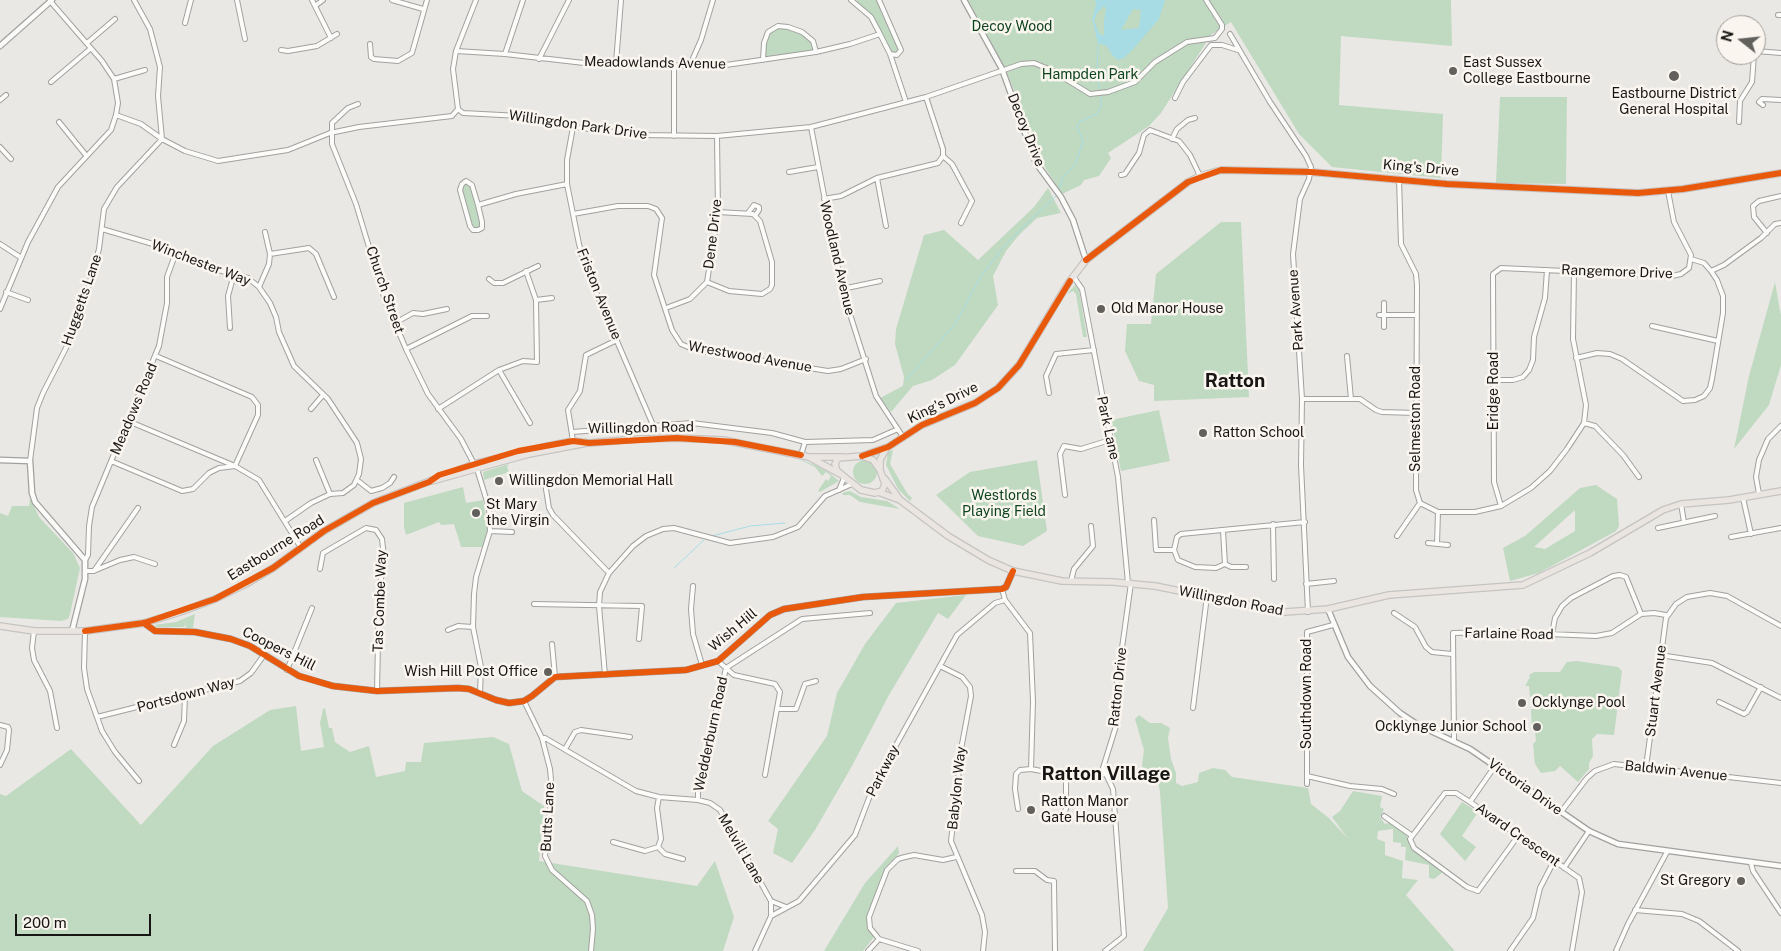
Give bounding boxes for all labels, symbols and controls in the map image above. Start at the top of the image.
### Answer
north arrow [1716,15,1766,65]
park label: Decoy Wood [972,19,1052,35]
text: N [1718,29,1737,44]
street label: Meadowlands Avenue [584,53,726,73]
place label: East Sussex College Eastbourne [1463,55,1591,88]
marker: East Sussex College Eastbourne [1447,65,1459,77]
park label: Hampden Park [1042,67,1138,83]
marker: Eastbourne District General Hospital [1667,69,1681,83]
place label: Eastbourne District General Hospital [1611,86,1737,118]
street label: Decoy Drive [1004,91,1048,169]
street label: Willingdon Park Drive [508,107,648,143]
street label: King's Drive [1382,156,1460,180]
street label: Dene Drive [700,198,726,270]
street label: Woodland Avenue [816,199,858,317]
street label: Winchester Way [149,236,253,290]
street label: Church Street [362,244,408,336]
street label: Friston Avenue [573,246,625,342]
street label: Huggetts Lane [58,252,106,348]
street label: Rangemore Drive [1561,262,1673,282]
street label: Park Avenue [1285,269,1307,351]
place label: Old Manor House [1111,301,1223,317]
marker: Old Manor House [1095,303,1107,315]
street label: Wrestwood Avenue [687,338,813,376]
street label: Eridge Road [1486,352,1502,430]
street label: Meadows Road [107,360,161,458]
street label: Selmeston Road [1408,366,1424,472]
district label: Ratton [1205,370,1265,392]
street label: King's Drive [905,379,981,427]
street label: Park Lane [1093,395,1123,461]
street label: Willingdon Road [588,419,694,437]
place label: Ratton School [1213,425,1304,441]
marker: Ratton School [1197,427,1209,439]
place label: Willingdon Memorial Hall [509,473,673,489]
marker: Willingdon Memorial Hall [493,475,505,487]
park label: Westlords Playing Field [962,488,1046,520]
place label: St Mary the Virgin [486,497,549,530]
marker: St Mary the Virgin [470,507,482,519]
street label: Eastbourne Road [224,511,328,585]
street label: Tas Combe Way [370,549,390,653]
street label: Willingdon Road [1177,583,1285,619]
street label: Wish Hill [705,605,761,655]
street label: Coopers Hill [239,623,319,675]
street label: Farlaine Road [1464,625,1554,643]
street label: Southdown Road [1299,639,1315,749]
street label: Stuart Avenue [1642,644,1670,738]
street label: Ratton Drive [1105,647,1131,727]
place label: Wish Hill Post Office [404,664,538,680]
marker: Wish Hill Post Office [542,666,554,678]
street label: Portsdown Way [135,674,237,716]
street label: Wedderburn Road [691,675,731,793]
place label: Ocklynge Pool [1532,695,1626,711]
marker: Ocklynge Pool [1516,697,1528,709]
place label: Ocklynge Junior School [1375,719,1527,735]
marker: Ocklynge Junior School [1531,721,1543,733]
street label: Parkway [863,742,903,800]
street label: Babylon Way [944,745,970,831]
street label: Victoria Drive [1485,755,1565,819]
street label: Baldwin Avenue [1624,757,1728,785]
district label: Ratton Village [1042,763,1170,785]
street label: Butts Lane [538,782,558,852]
place label: Ratton Manor Gate House [1041,794,1129,826]
street label: Avard Crescent [1472,800,1564,870]
marker: Ratton Manor Gate House [1025,804,1037,816]
street label: Melvill Lane [714,811,768,887]
place label: St Gregory [1660,873,1731,889]
marker: St Gregory [1735,875,1747,887]
scale bar [18,904,154,936]
text: 200 m [23,914,67,931]

